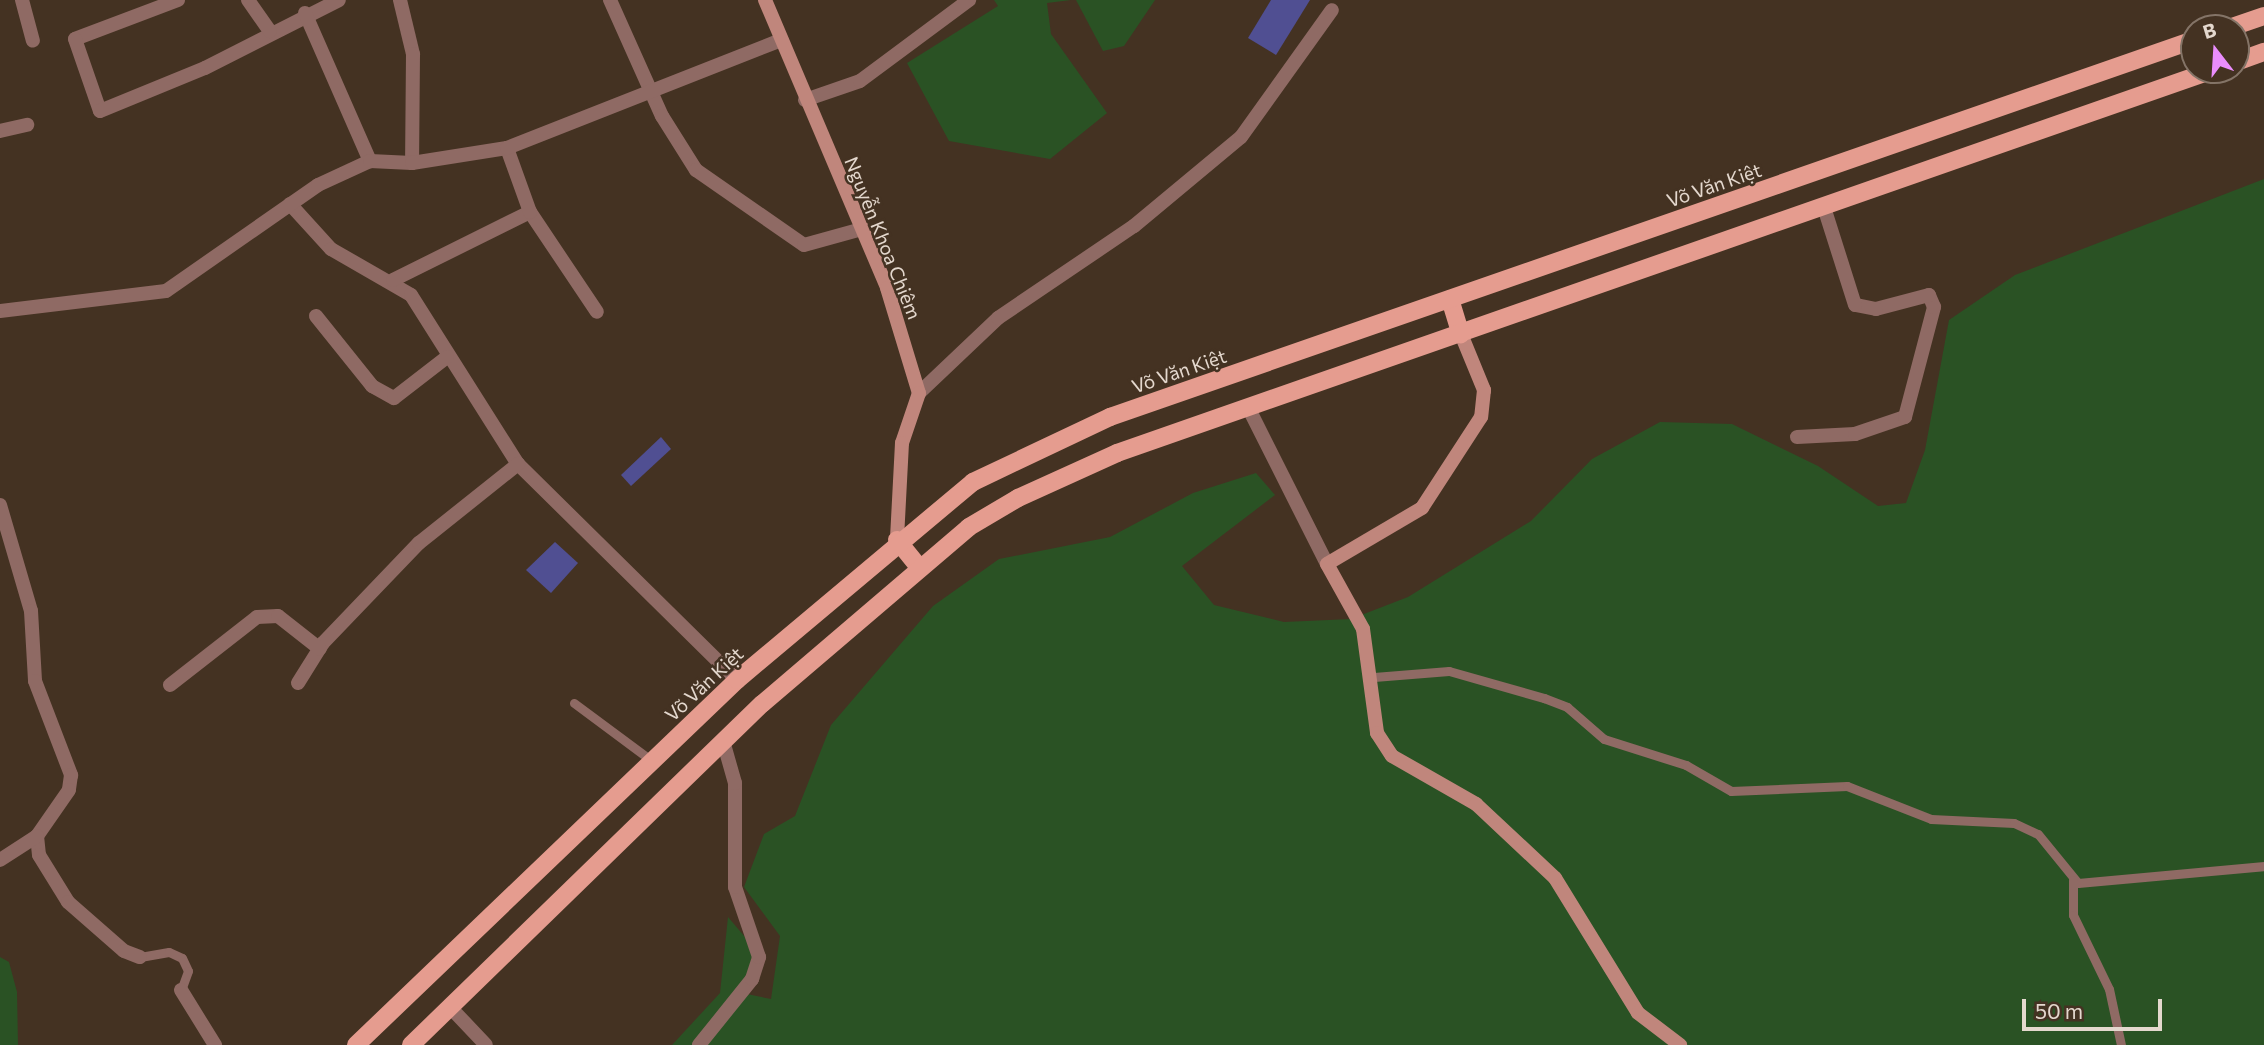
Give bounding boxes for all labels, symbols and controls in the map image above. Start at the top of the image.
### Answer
north arrow [2180,14,2250,84]
text: B [2200,18,2219,43]
street label: Nguyễn Khoa Chiêm [840,153,926,323]
street label: Võ Văn Kiệt [1664,158,1764,212]
street label: Võ Văn Kiệt [1129,344,1229,398]
street label: Võ Văn Kiệt [660,642,748,726]
scale bar [2026,986,2166,1030]
text: 50 m [2035,998,2083,1023]

